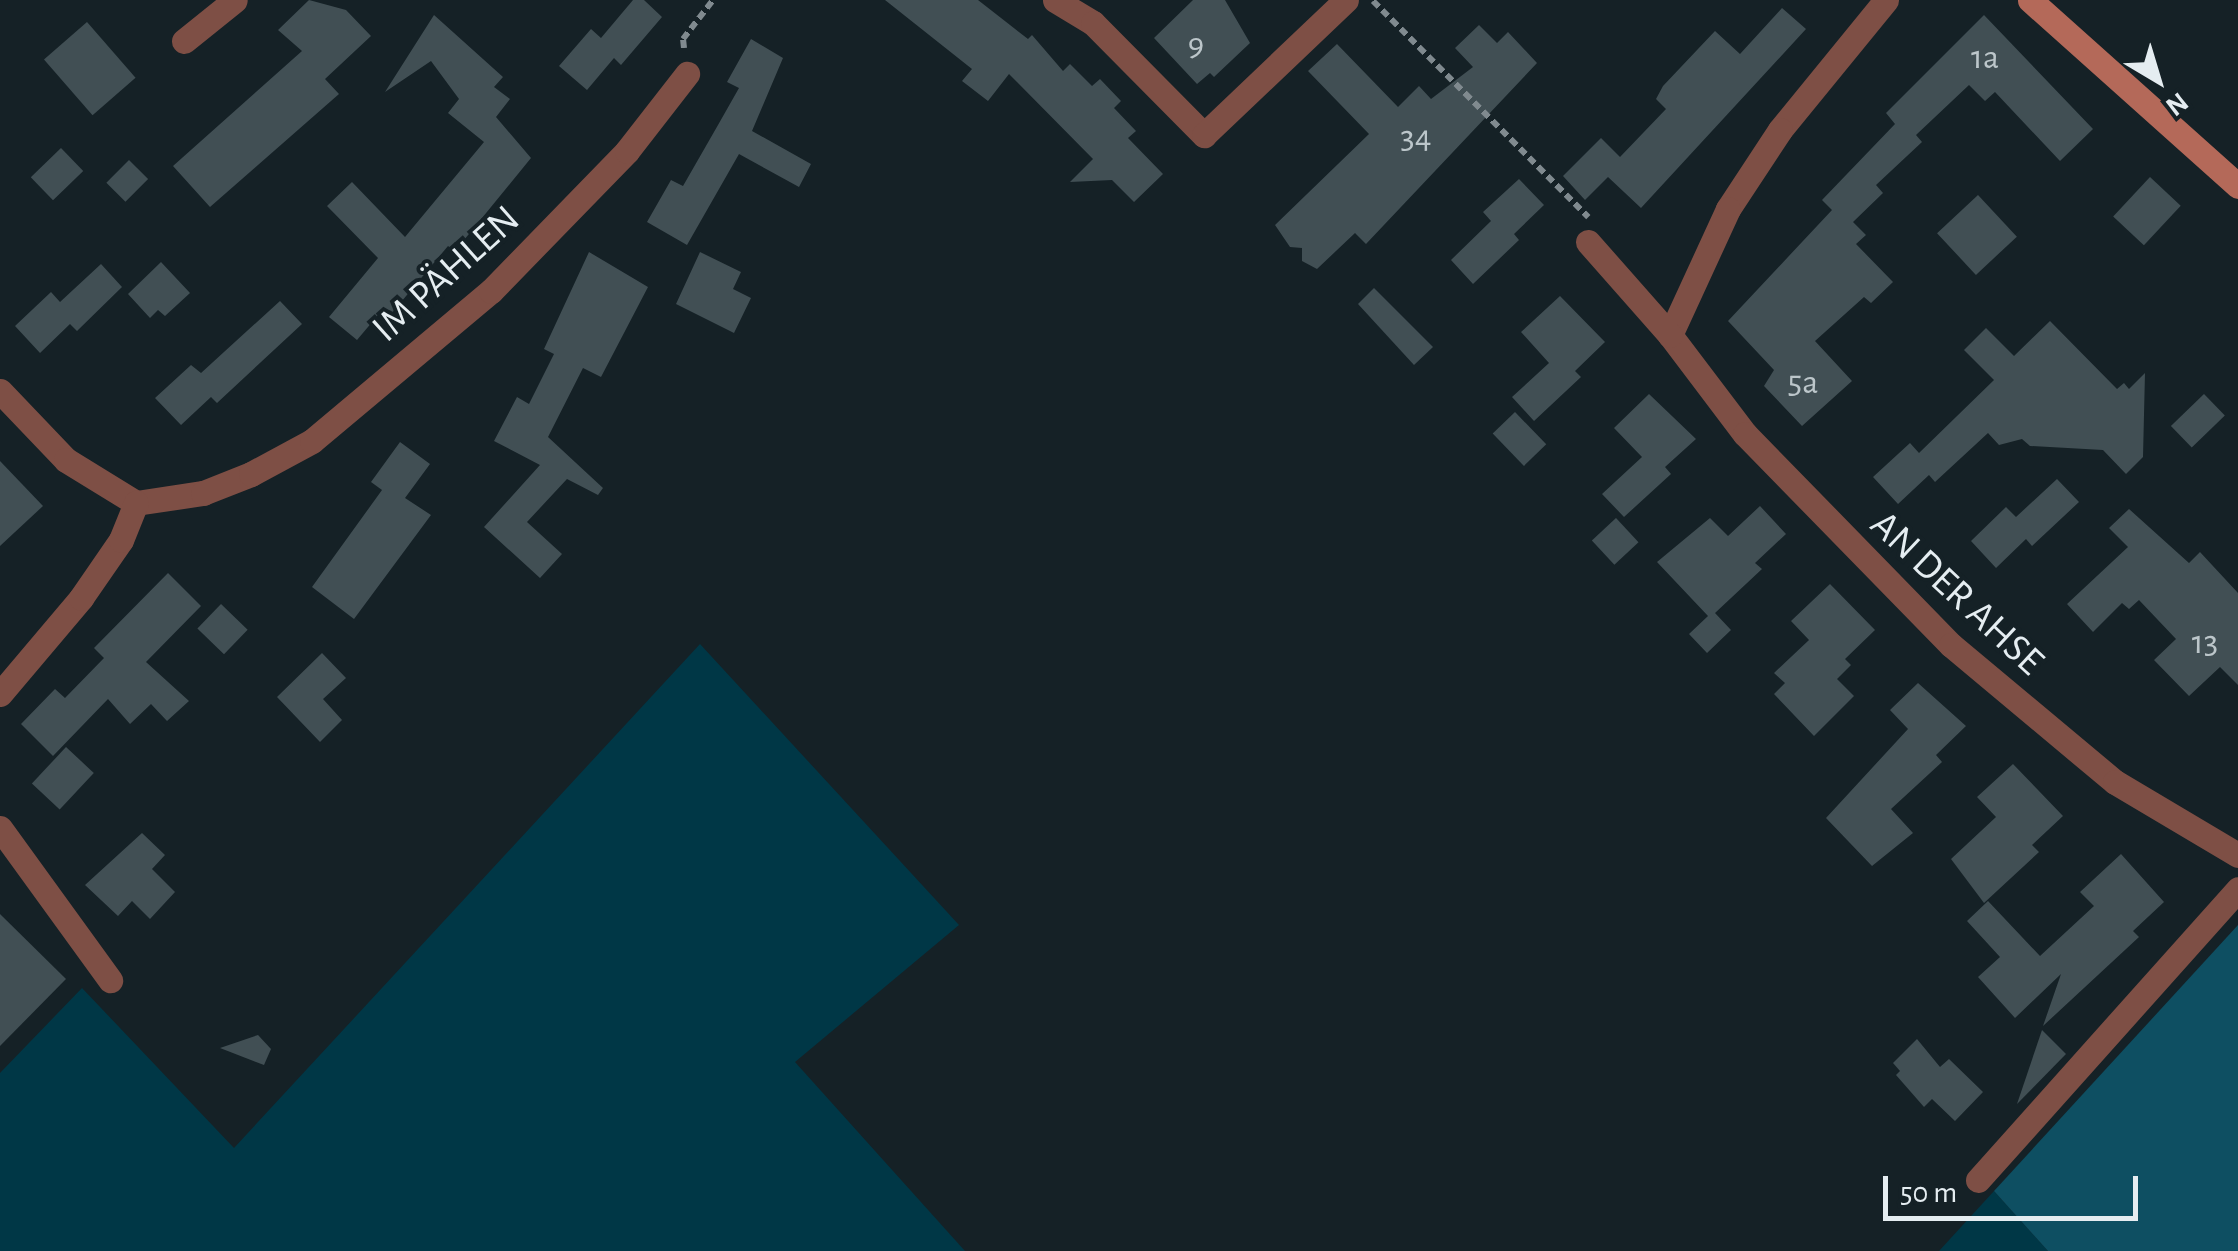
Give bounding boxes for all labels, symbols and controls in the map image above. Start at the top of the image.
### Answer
house number: 9 [1188,24,1204,66]
north arrow [2108,30,2208,130]
house number: 1a [1971,37,1999,79]
text: N [2160,87,2193,121]
house number: 34 [1400,117,1432,159]
street label: IM PÄHLEN [363,195,529,353]
house number: 5a [1788,362,1818,404]
street label: AN DER AHSE [1860,501,2054,685]
house number: 13 [2192,622,2218,664]
scale bar [1888,1156,2143,1218]
text: 50 m [1900,1178,1957,1208]

